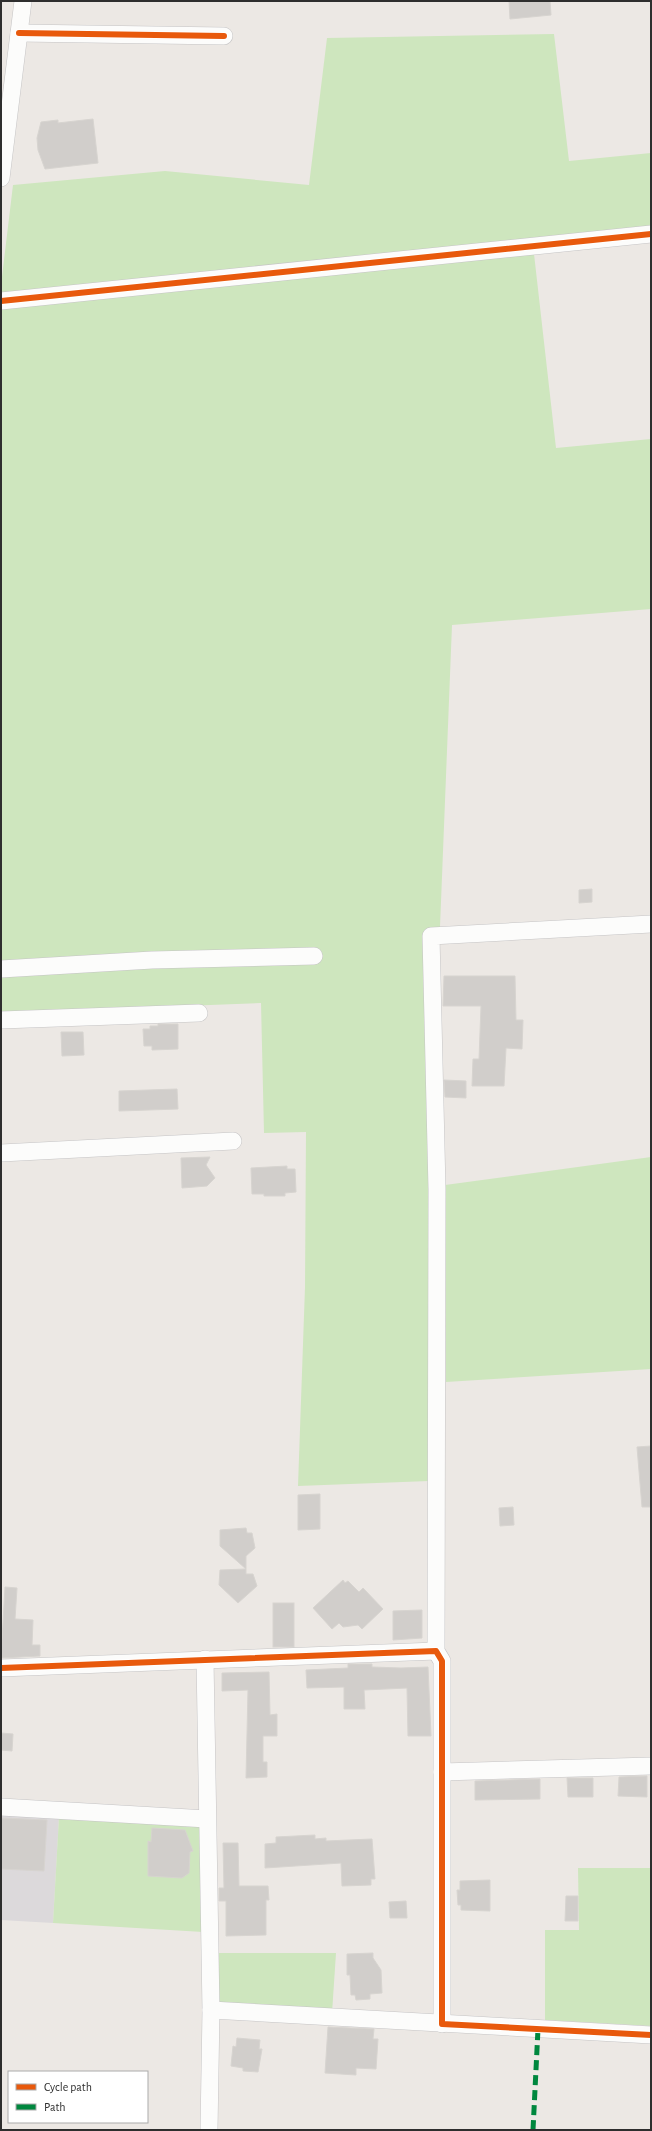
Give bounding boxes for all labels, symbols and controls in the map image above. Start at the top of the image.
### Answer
legend [8,2071,148,2123]
text: Cycle path [44,2081,92,2094]
text: Path [44,2101,66,2113]

